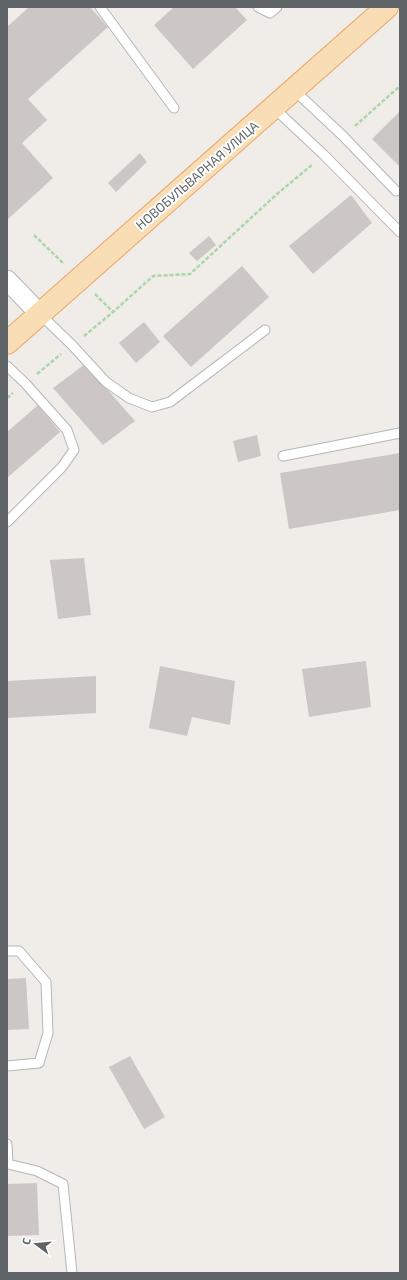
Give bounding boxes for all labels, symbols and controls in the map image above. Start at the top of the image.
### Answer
street label: НОВОБУЛЬВАРНАЯ УЛИЦА [132,117,262,233]
north arrow [16,1224,56,1264]
text: С [19,1236,33,1246]

